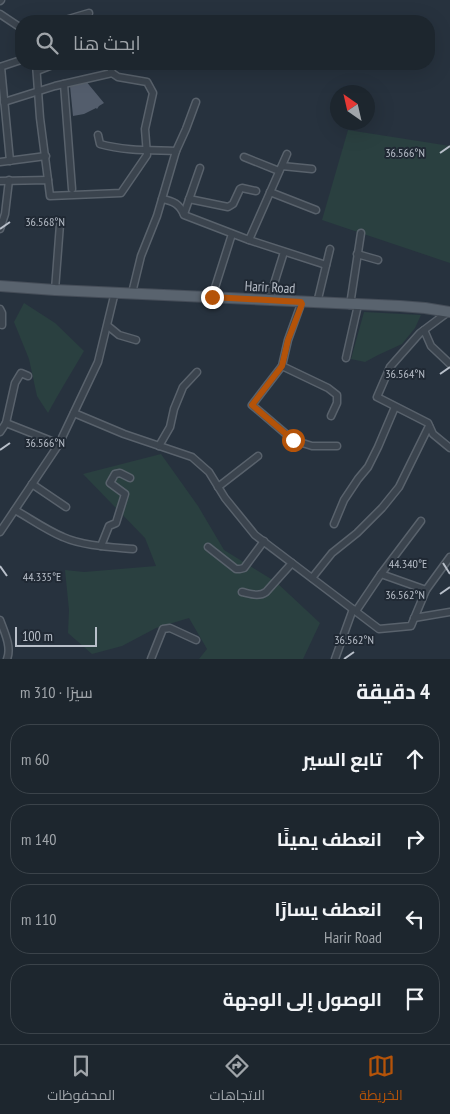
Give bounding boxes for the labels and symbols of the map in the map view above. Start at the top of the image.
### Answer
north arrow [330,85,375,130]
text: 36.566°N [385,145,425,160]
text: 36.568°N [25,214,65,229]
street label: Harir Road [244,277,296,297]
route end [201,286,224,309]
text: 36.564°N [385,366,425,381]
route start [282,429,305,452]
text: 36.566°N [25,435,65,450]
text: 44.340°E [389,556,427,571]
text: 44.335°E [23,569,61,584]
text: 36.562°N [385,587,425,602]
scale bar [15,624,98,647]
text: 36.562°N [334,632,374,647]

